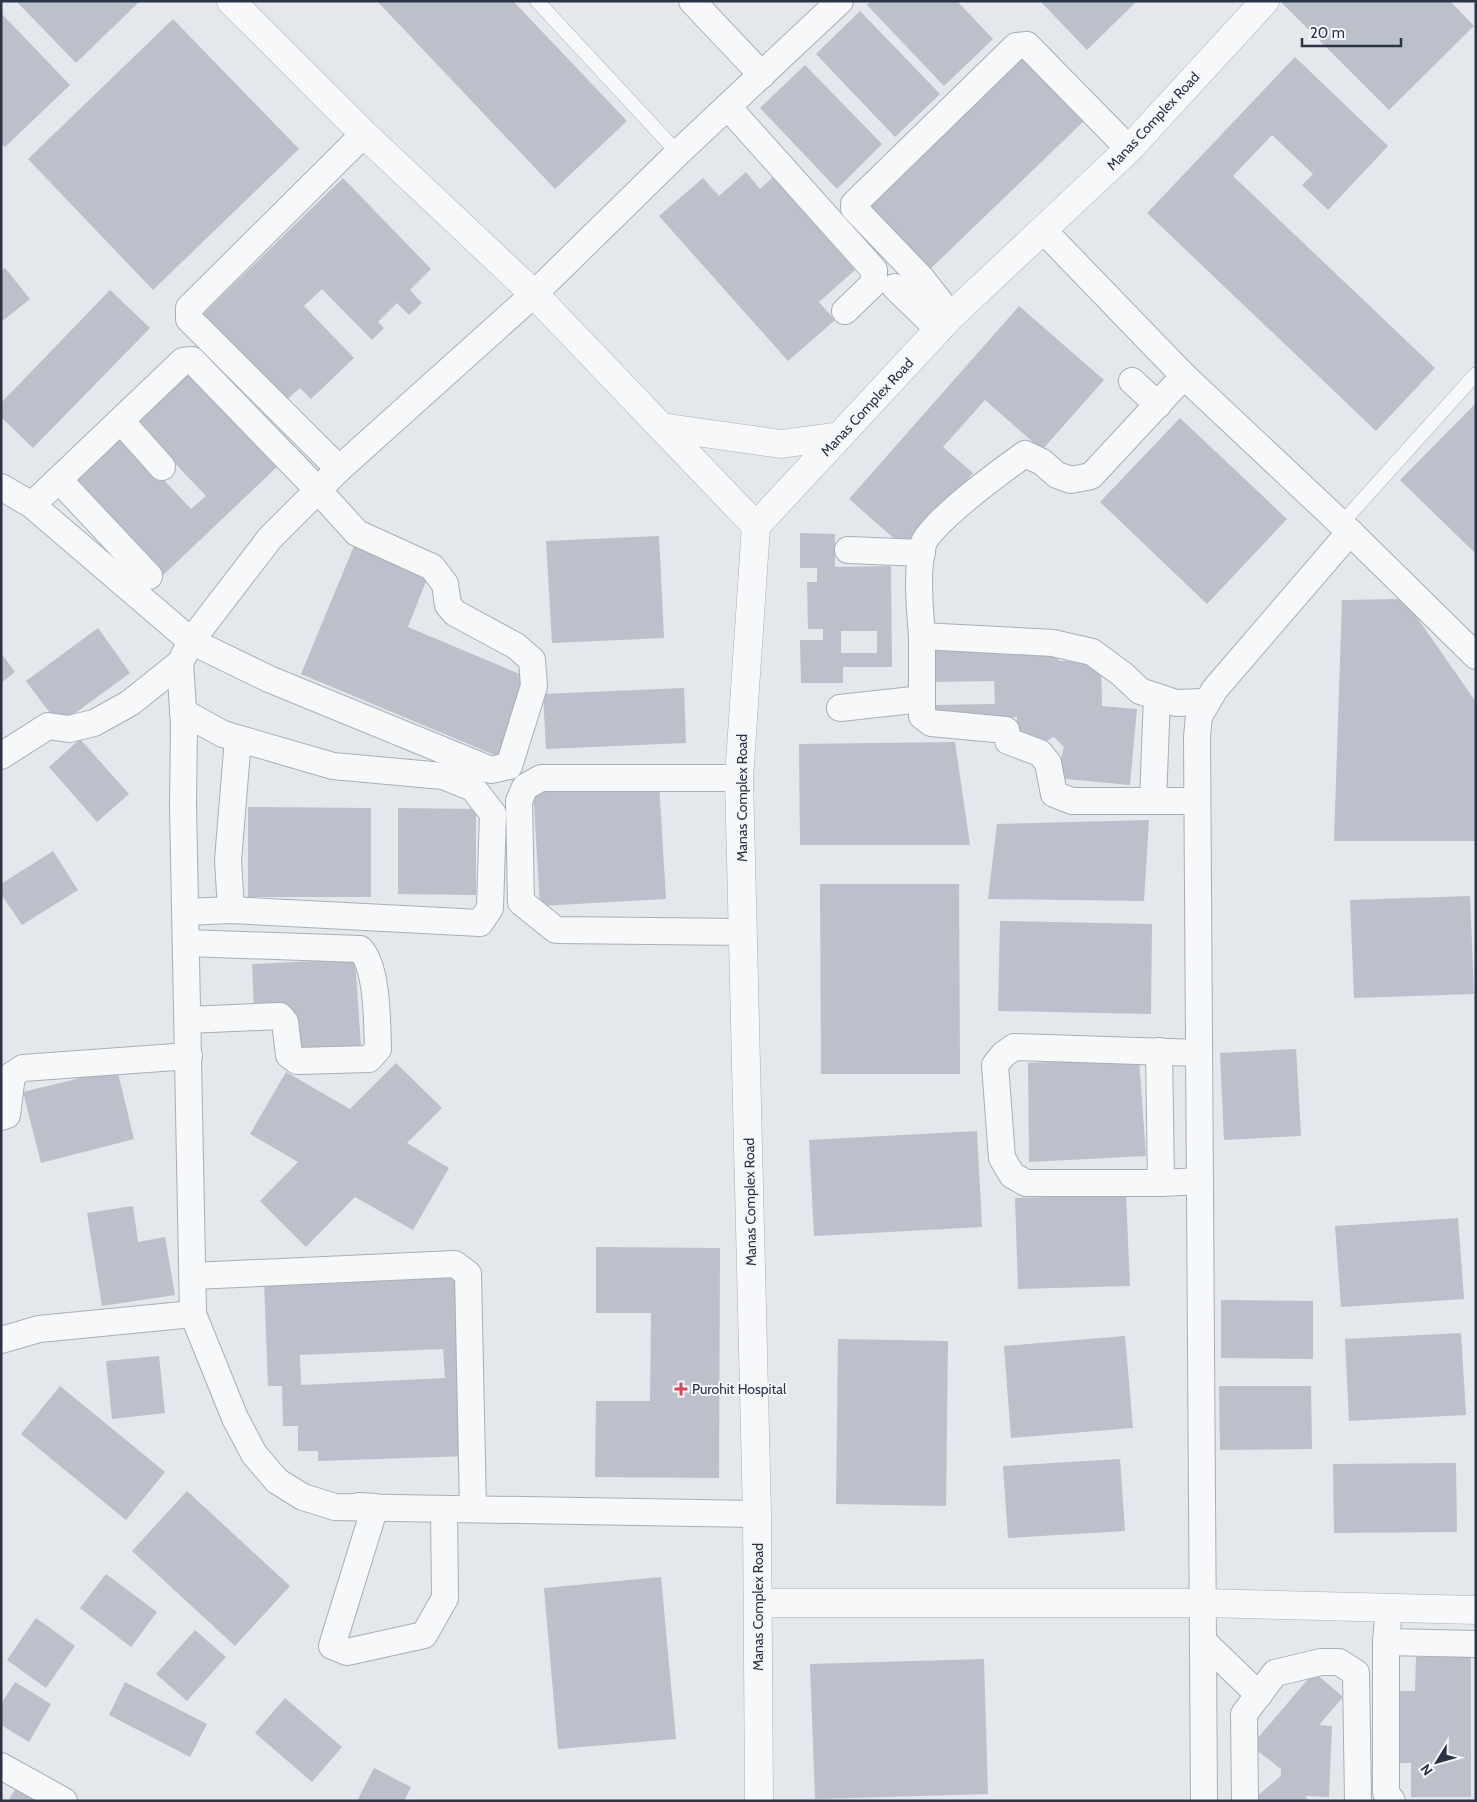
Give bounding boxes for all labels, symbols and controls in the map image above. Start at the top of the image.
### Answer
scale bar [1302,15,1401,47]
text: 20 m [1310,24,1345,42]
street label: Manas Complex Road [1103,68,1203,174]
street label: Manas Complex Road [817,354,917,460]
street label: Manas Complex Road [733,734,751,862]
street label: Manas Complex Road [740,1138,760,1266]
place label: Purohit Hospital [692,1380,787,1398]
marker: Purohit Hospital [674,1382,688,1396]
street label: Manas Complex Road [749,1543,767,1671]
north arrow [1412,1737,1462,1787]
text: N [1416,1760,1437,1779]

